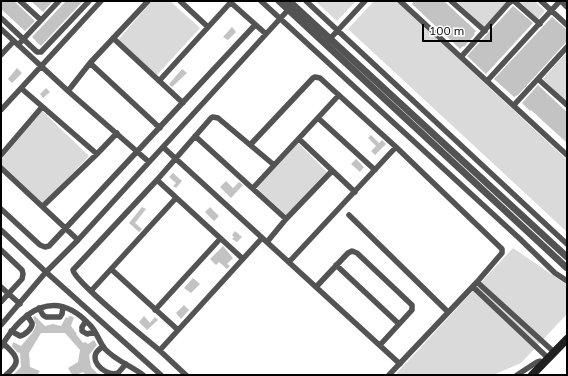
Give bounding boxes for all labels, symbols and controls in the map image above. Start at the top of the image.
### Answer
scale bar [424,16,494,42]
text: 100 m [429,23,464,38]

